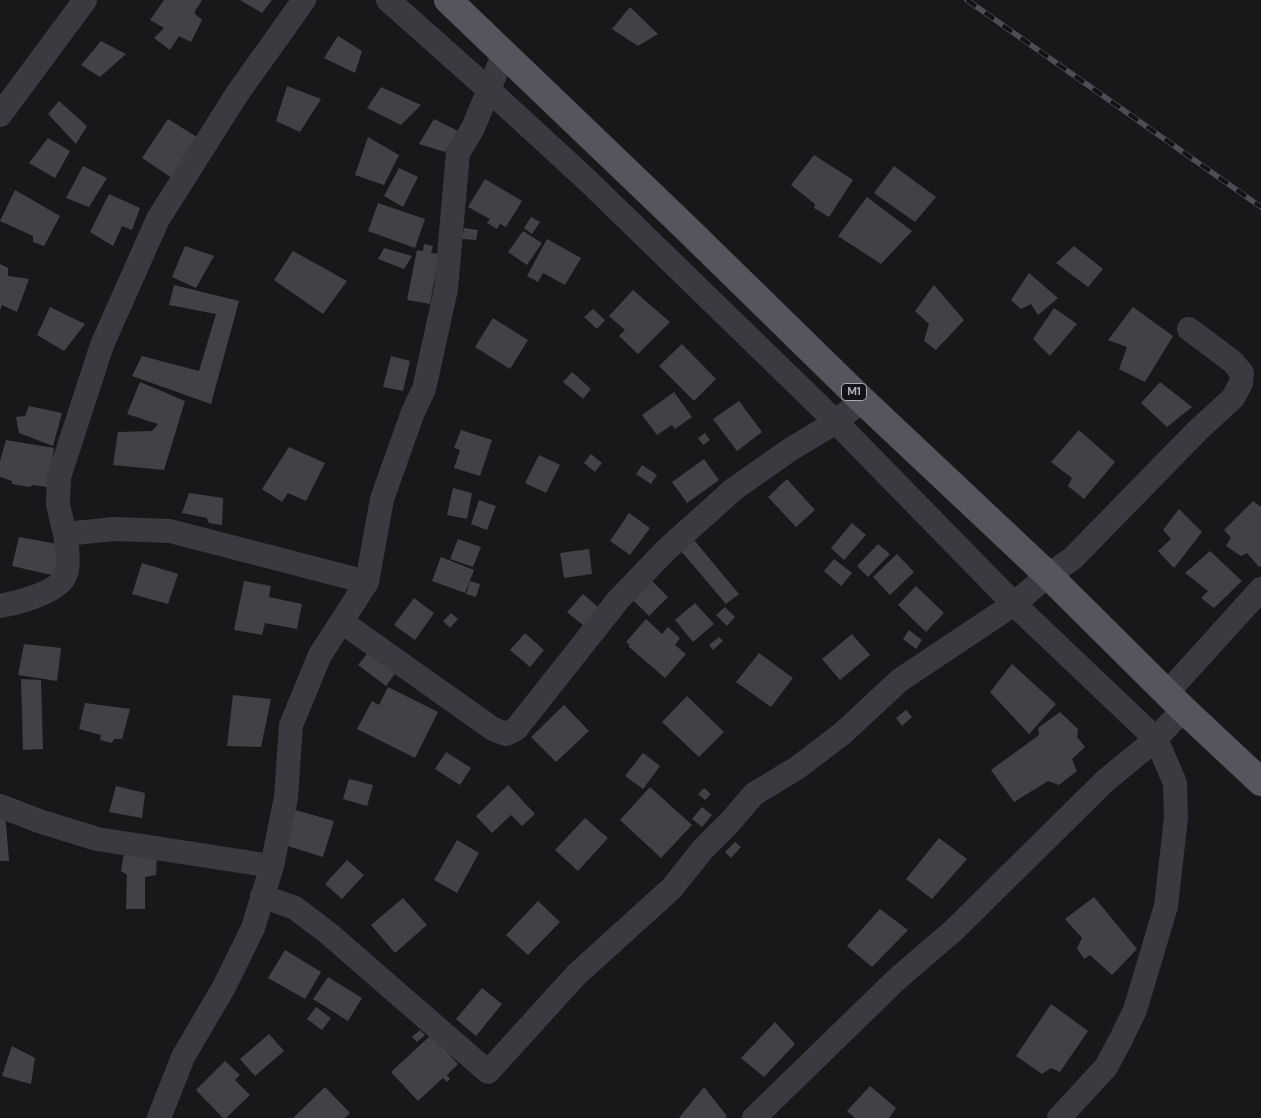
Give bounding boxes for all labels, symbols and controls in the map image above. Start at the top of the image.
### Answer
road number: M1 [842,384,866,401]

